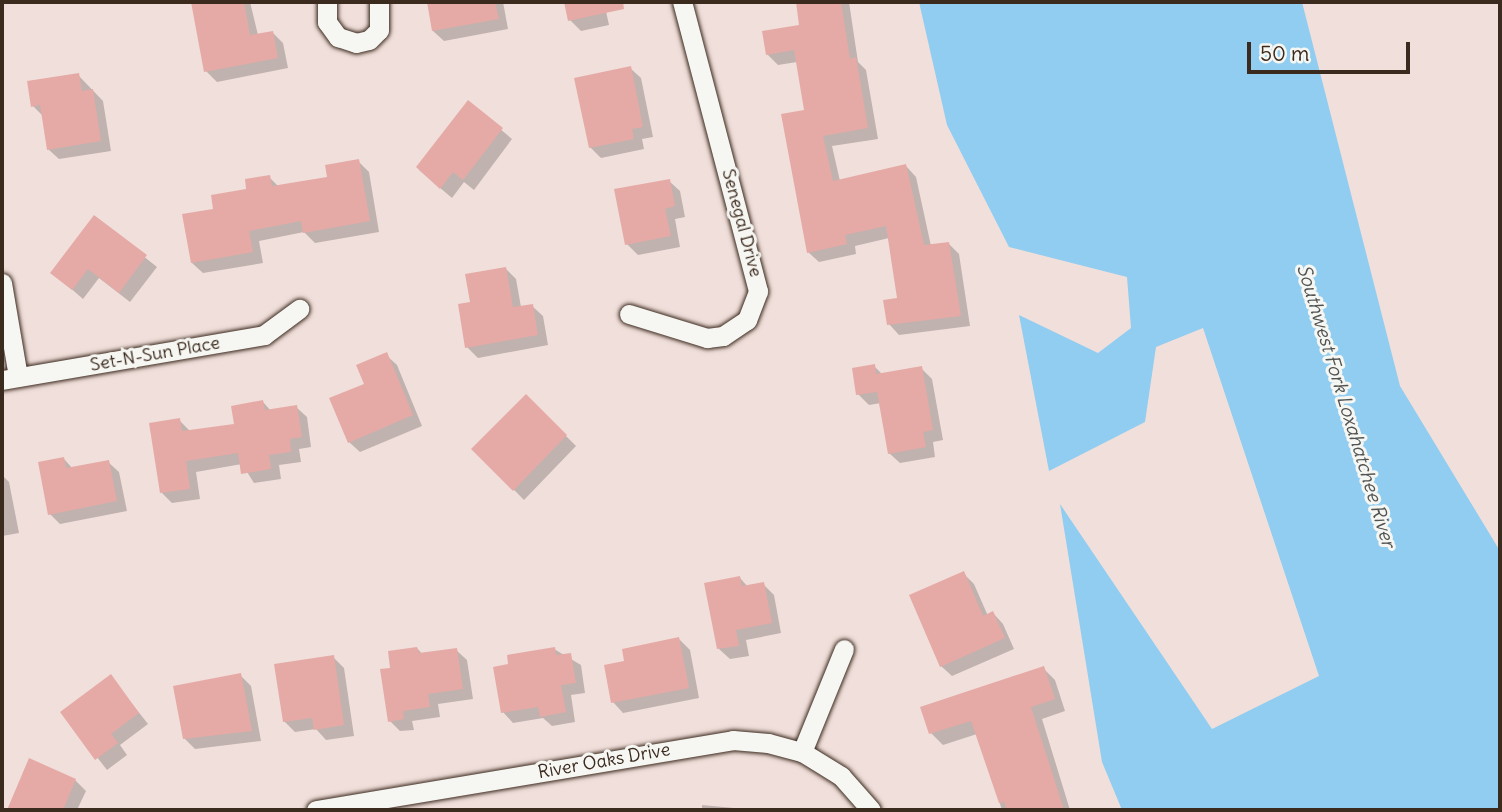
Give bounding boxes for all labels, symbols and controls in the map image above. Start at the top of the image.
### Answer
scale bar [1250,28,1413,72]
text: 50 m [1260,40,1309,67]
street label: Senegal Drive [717,167,767,279]
water label: Southwest Fork Loxahatchee River [1292,262,1400,550]
street label: Set-N-Sun Place [88,332,222,376]
street label: River Oaks Drive [536,739,672,783]

